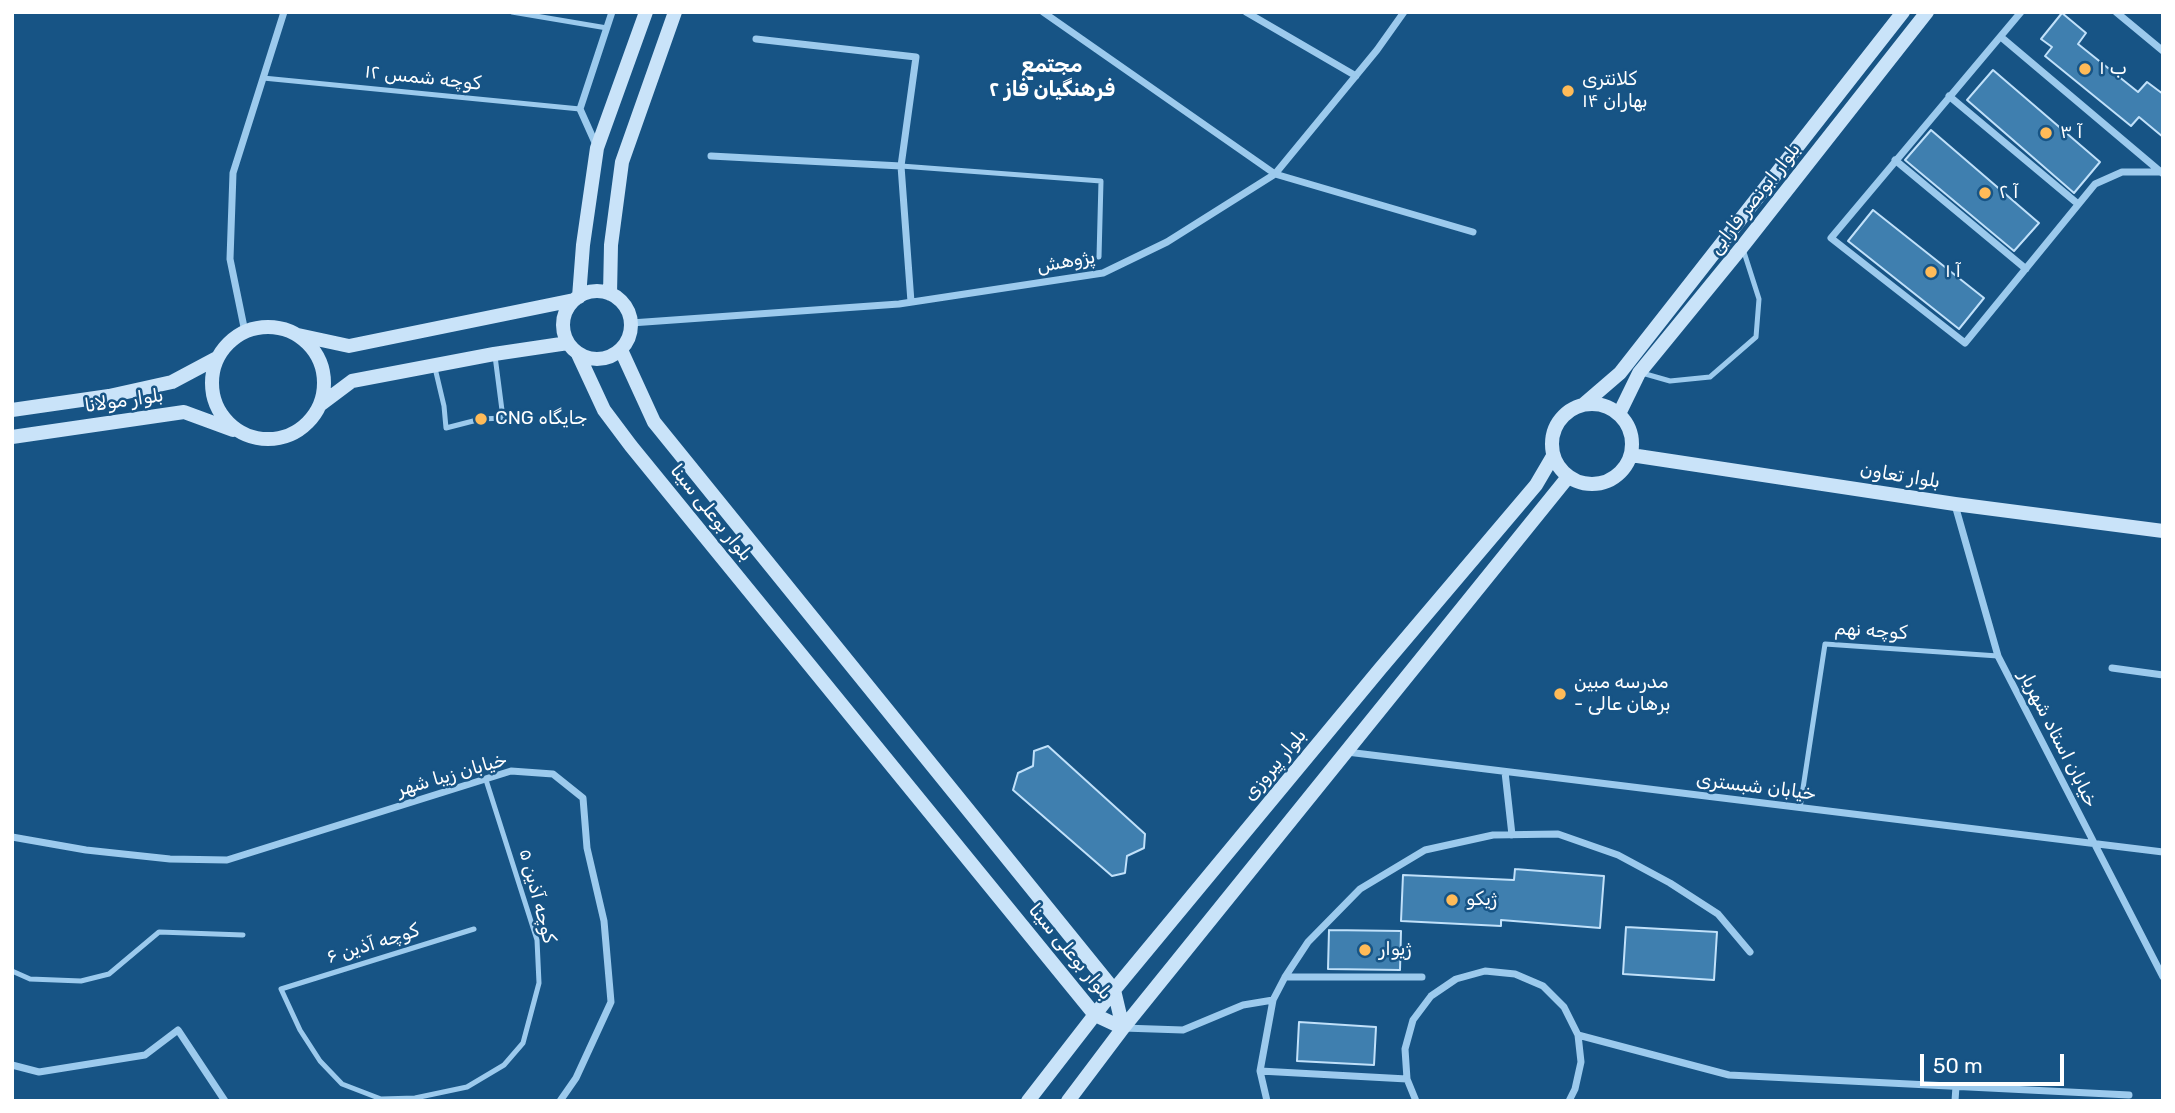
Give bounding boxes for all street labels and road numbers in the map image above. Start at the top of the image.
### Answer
street label: کوچه شمس ۱۲ [364,61,482,95]
street label: بلوار ابونصر فارابی [1704,139,1806,259]
street label: پژوهش [1035,246,1097,278]
street label: بلوار مولانا [83,384,165,418]
street label: بلوار تعاون [1858,458,1942,494]
street label: بلوار بوعلی سینا [665,460,757,566]
street label: کوچه نهم [1834,617,1908,645]
street label: خیابان استاد شهریار [2014,667,2102,811]
street label: بلوار پیروزی [1238,724,1312,806]
street label: خیابان زیبا شهر [394,748,510,802]
street label: خیابان شبستری [1695,768,1817,806]
street label: کوچه آذین ۵ [513,846,561,946]
street label: بلوار بوعلی سینا [1023,899,1117,1005]
street label: کوچه آذین ۶ [324,919,422,969]

